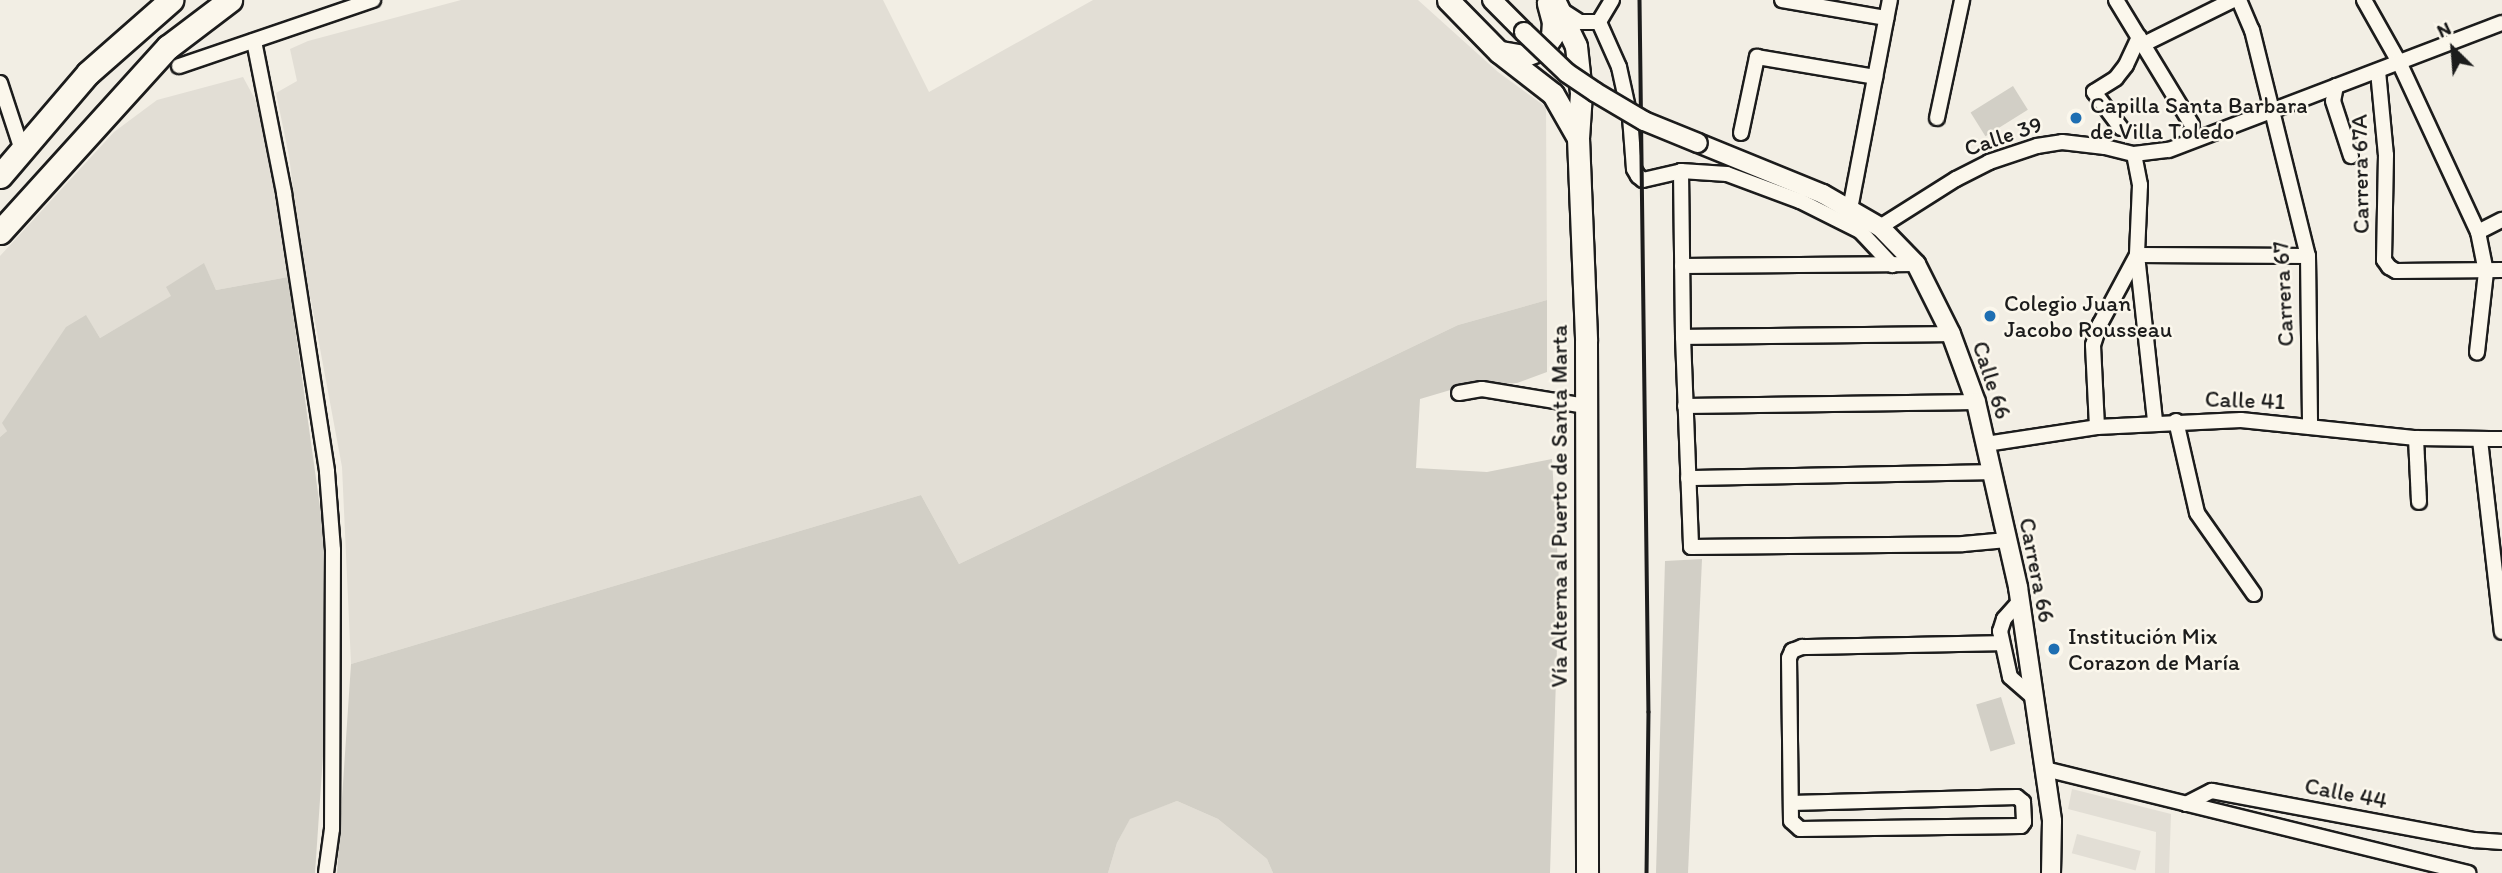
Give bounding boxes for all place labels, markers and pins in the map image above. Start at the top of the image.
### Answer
place label: Capilla Santa Barbara de Villa Toledo [2090,91,2308,145]
marker: Capilla Santa Barbara de Villa Toledo [2068,110,2084,126]
place label: Colegio Juan Jacobo Rousseau [2004,289,2172,343]
marker: Colegio Juan Jacobo Rousseau [1982,308,1998,324]
place label: Institución Mix Corazon de María [2068,622,2240,676]
marker: Institución Mix Corazon de María [2046,641,2062,657]

